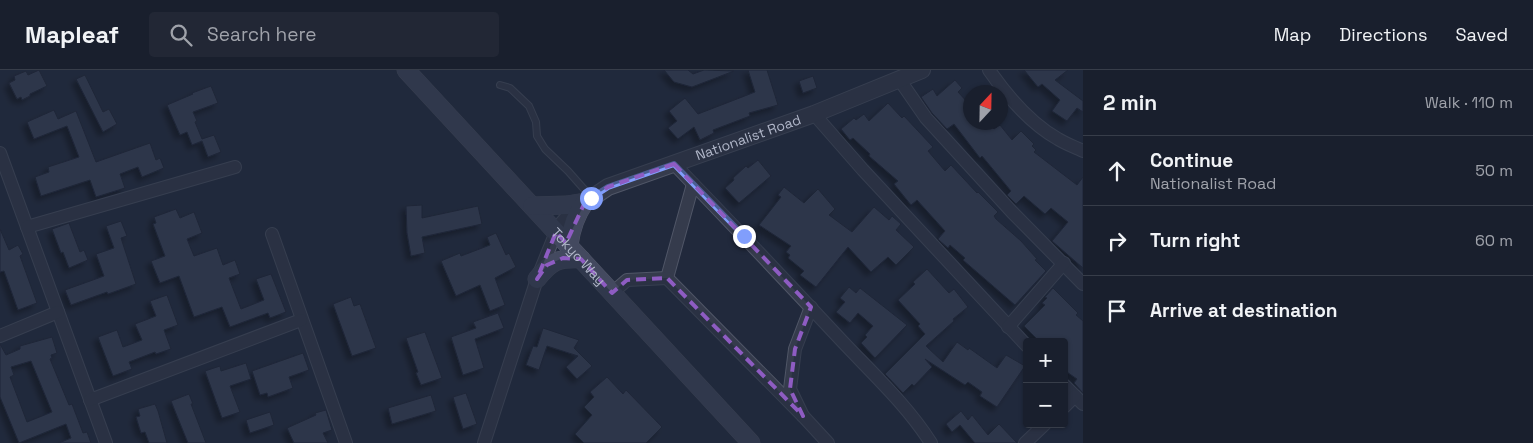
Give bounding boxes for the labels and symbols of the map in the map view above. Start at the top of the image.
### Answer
north arrow [963,85,1008,130]
street label: Nationalist Road [693,110,803,164]
route start [580,187,603,210]
street label: Tokyo Way [547,224,610,289]
route end [733,225,756,248]

